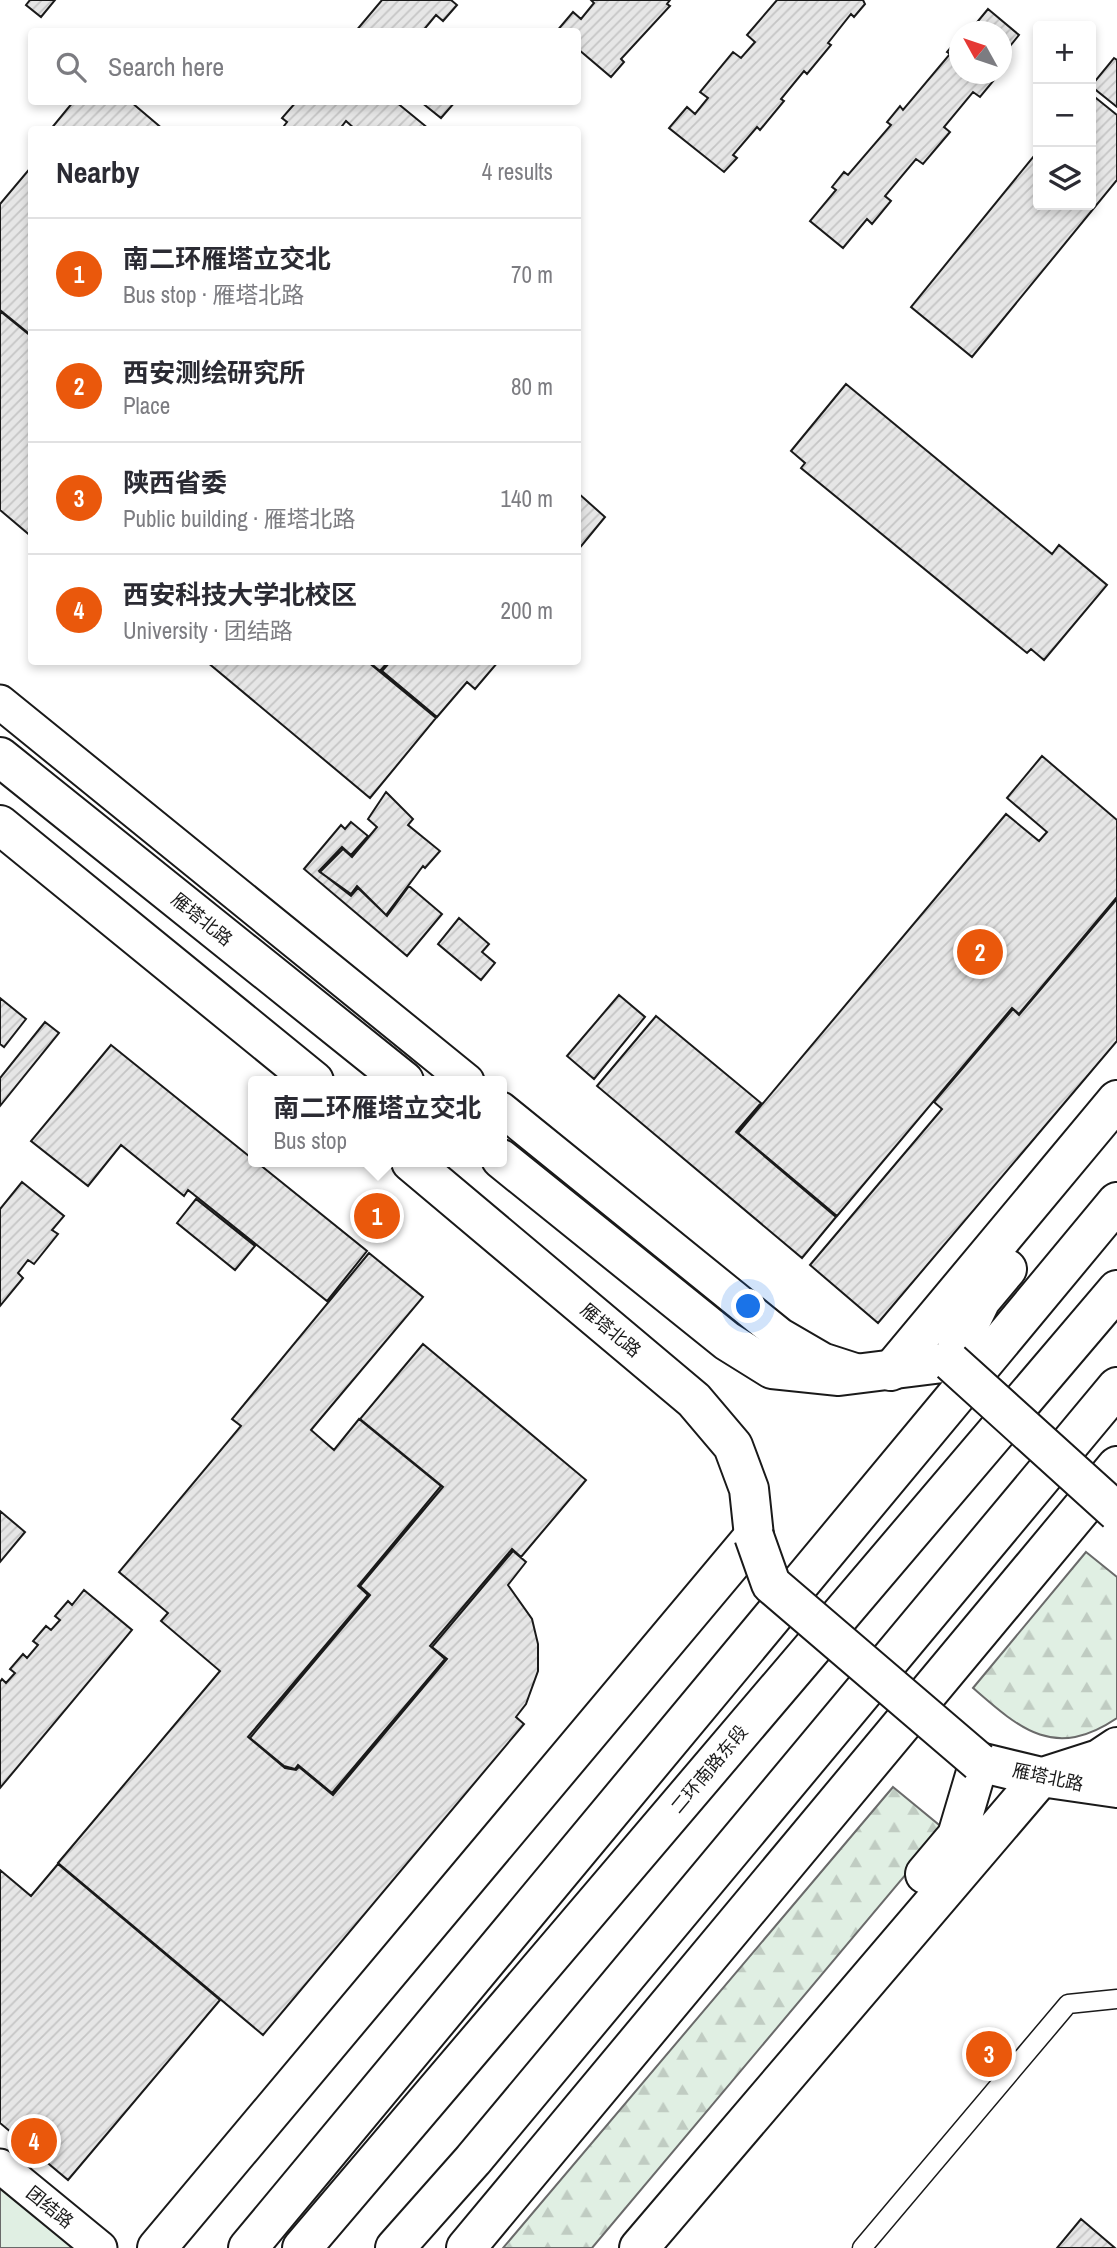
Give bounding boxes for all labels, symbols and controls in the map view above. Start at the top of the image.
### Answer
north arrow [949,21,1012,84]
map controls [1033,21,1096,210]
button: + [1033,21,1096,84]
search box [28,28,581,105]
icon: search [52,48,90,86]
text: Search here [108,49,224,84]
button: − [1033,84,1096,147]
button: layers [1033,147,1096,210]
text: Nearby [56,152,139,192]
text: 4 results [482,156,553,187]
text: 南二环雁塔立交北 [123,241,331,276]
text: 1 [74,259,84,290]
text: 70 m [511,259,553,290]
text: Bus stop · 雁塔北路 [123,279,304,310]
text: 西安测绘研究所 [123,355,305,390]
text: 2 [74,371,84,402]
text: 80 m [511,371,553,402]
text: Place [123,390,170,421]
text: 陕西省委 [123,465,227,500]
text: 3 [74,483,84,514]
text: 140 m [501,483,553,514]
text: Public building · 雁塔北路 [123,503,356,534]
text: 西安科技大学北校区 [123,577,357,612]
text: 4 [74,595,84,626]
text: 200 m [501,595,553,626]
text: University · 团结路 [123,615,293,646]
street label: 雁塔北路 [166,887,238,951]
pin: 2 [957,926,1003,978]
popup [248,1076,507,1167]
text: 南二环雁塔立交北 [273,1090,482,1125]
text: Bus stop [273,1125,347,1156]
pin: 1 [354,1190,400,1242]
your location [731,1289,765,1323]
street label: 雁塔北路 [575,1297,647,1363]
street label: 二环南路东段 [665,1720,753,1818]
street label: 雁塔北路 [1010,1757,1086,1797]
pin: 3 [966,2028,1012,2080]
pin: 4 [11,2115,57,2167]
street label: 团结路 [21,2180,79,2234]

